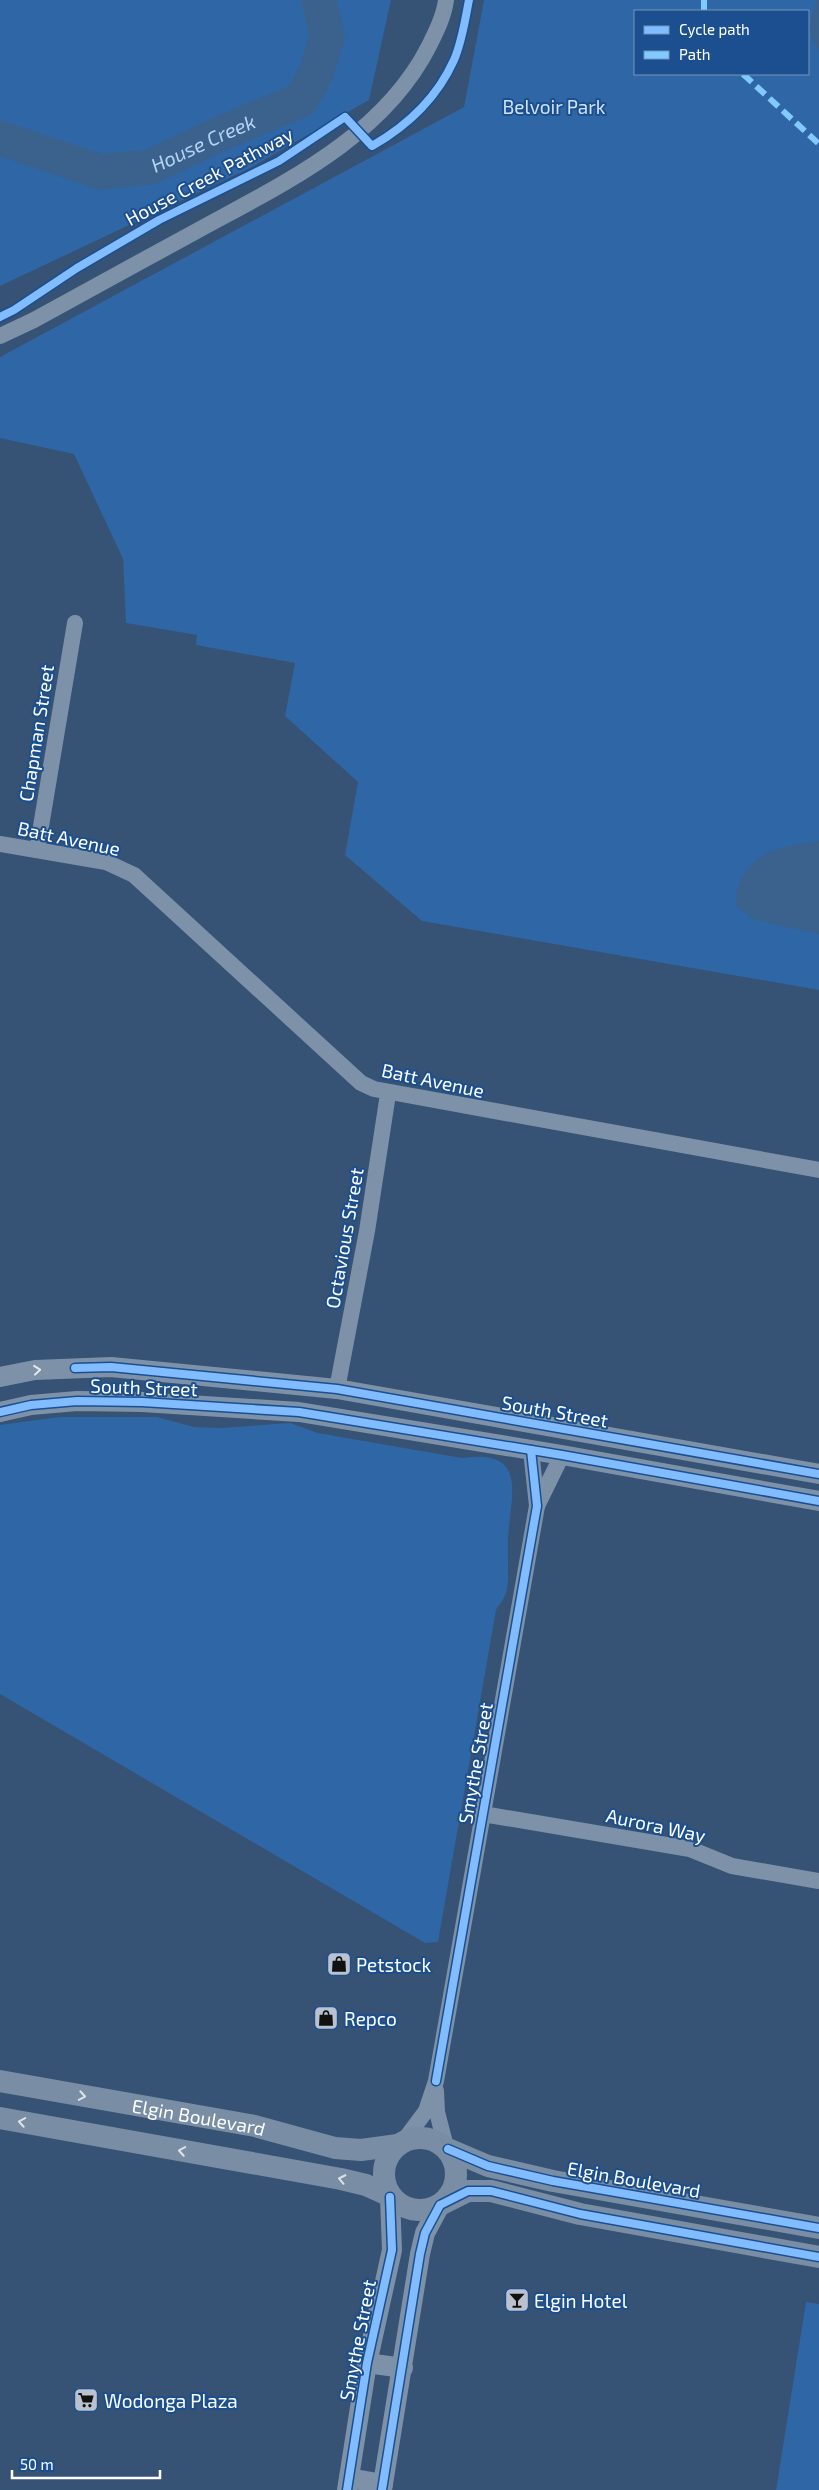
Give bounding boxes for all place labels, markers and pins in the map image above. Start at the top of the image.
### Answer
shop icon: Petstock [326,1951,352,1977]
place label: Petstock [356,1953,432,1976]
shop icon: Repco [313,2005,339,2031]
place label: Repco [344,2007,397,2030]
bar icon: Elgin Hotel [504,2287,530,2313]
place label: Elgin Hotel [534,2289,628,2312]
supermarket icon: Wodonga Plaza [73,2387,99,2413]
place label: Wodonga Plaza [104,2389,238,2412]

